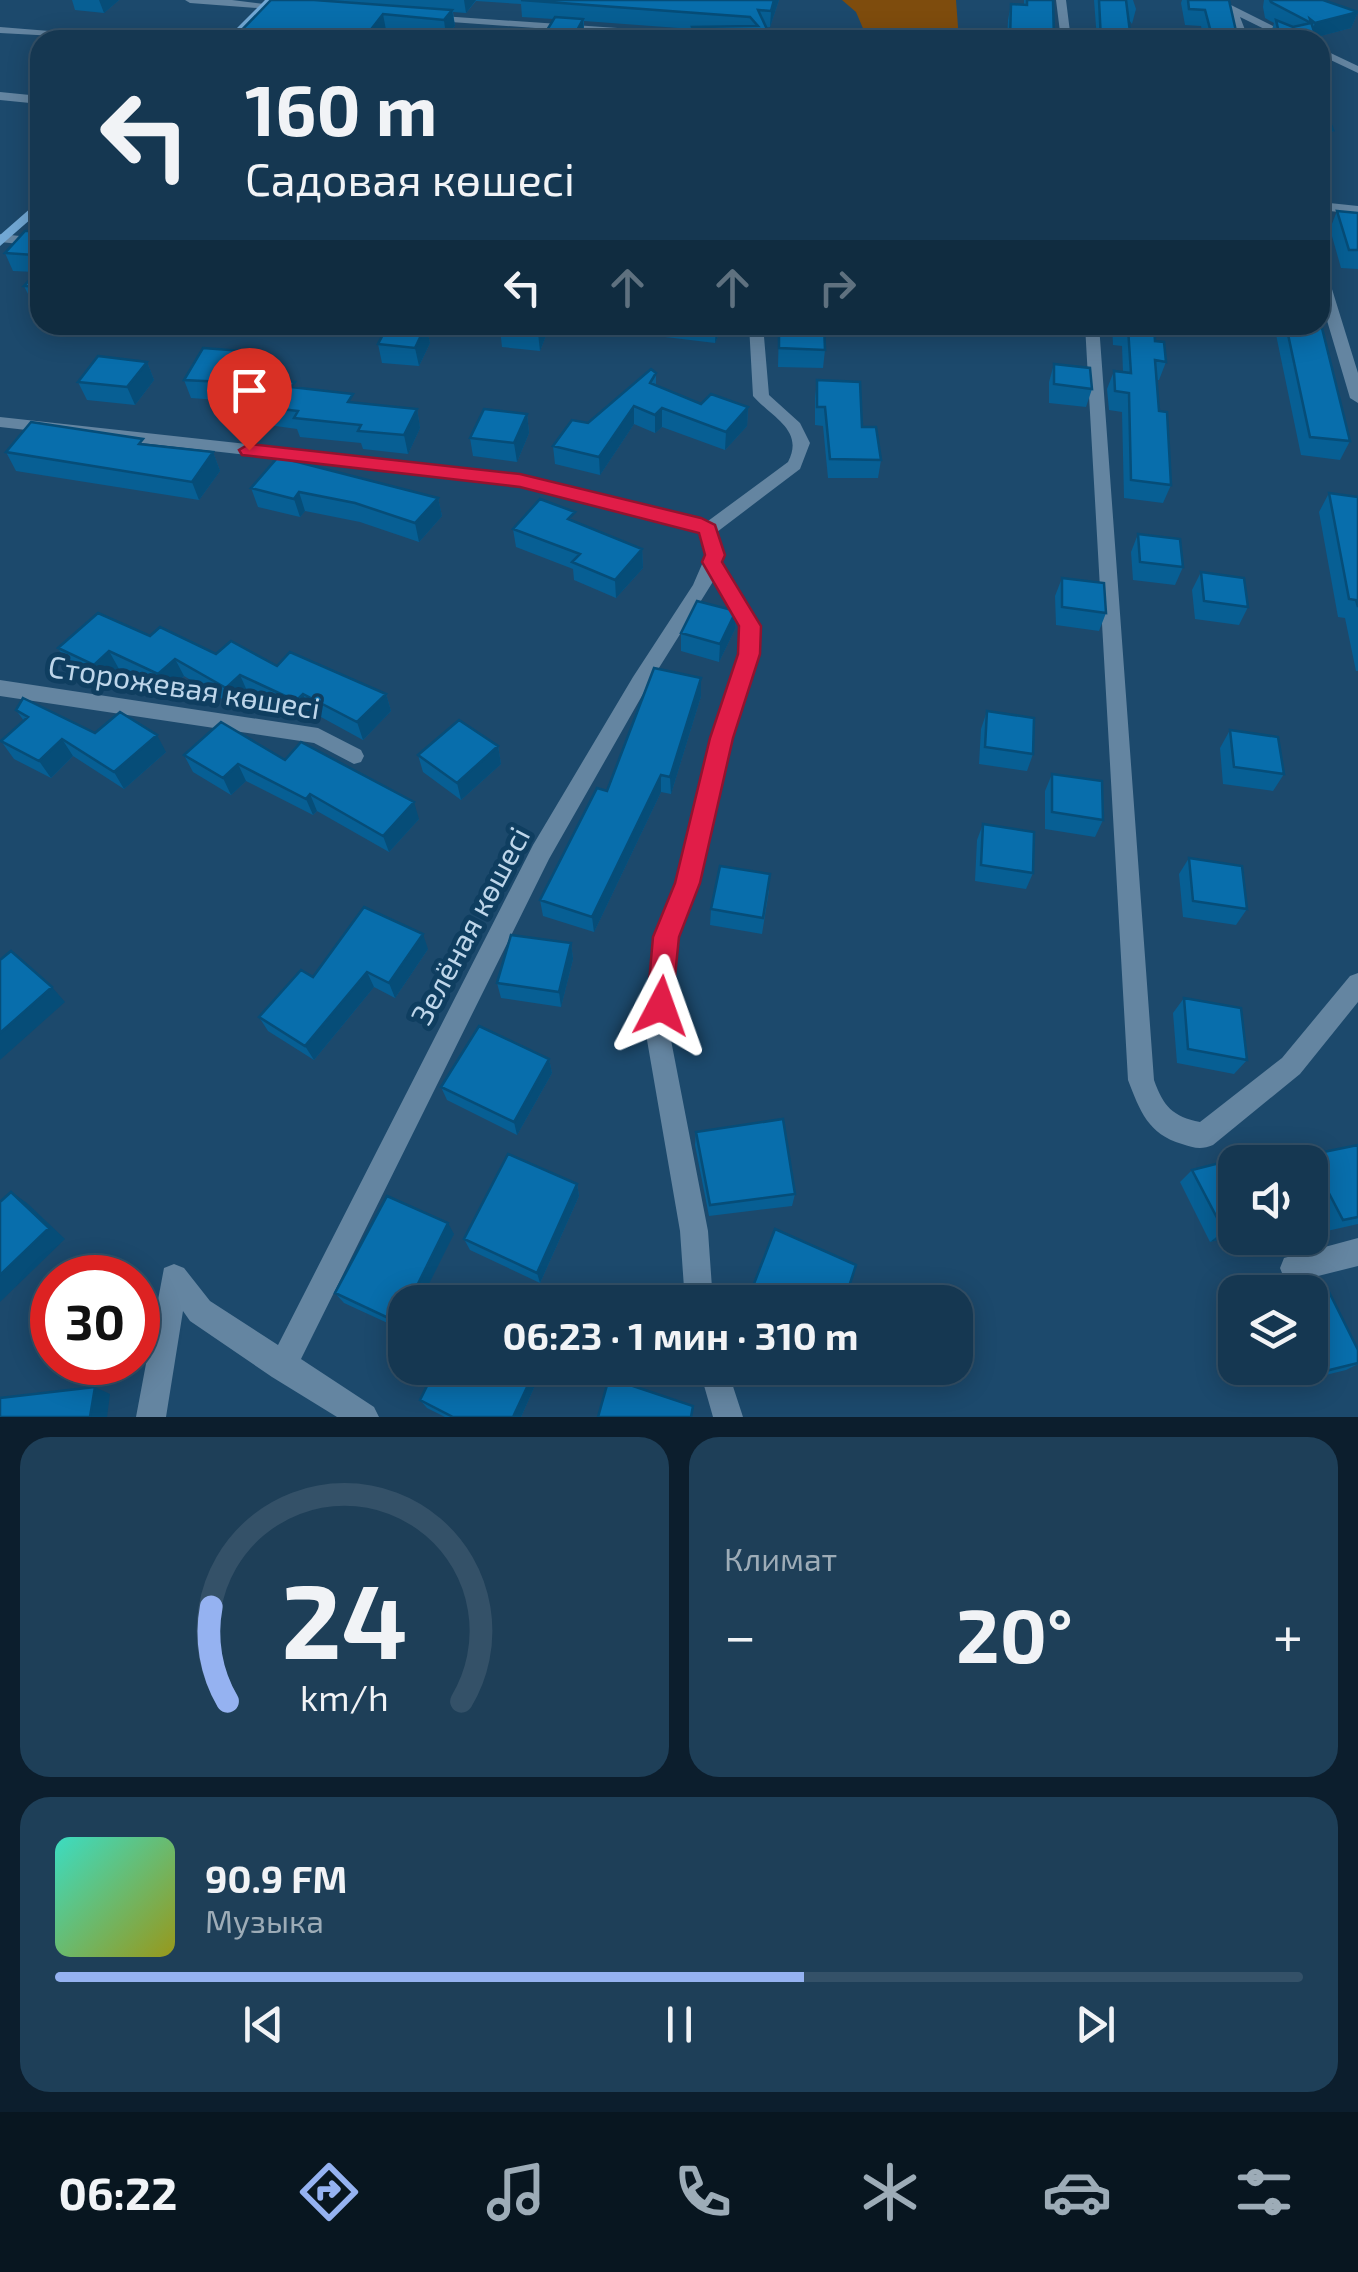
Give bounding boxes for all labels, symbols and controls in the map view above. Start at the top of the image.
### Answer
text: 160 m [245,66,438,150]
icon: left [80,70,210,200]
text: Садовая көшесі [245,151,575,205]
icon: left [495,260,550,315]
icon: ahead [600,260,655,315]
icon: ahead [705,260,760,315]
icon: right [810,260,865,315]
pin [207,348,292,451]
icon: arrive [222,363,277,418]
street label: Сторожевая көшесі [46,647,323,725]
street label: Зелёная көшесі [402,820,536,1030]
position arrow [609,954,713,1058]
map controls [1218,1145,1328,1385]
button: sound [1218,1145,1328,1255]
speed limit sign: 30 [30,1255,160,1385]
button: layers [1218,1275,1328,1385]
text: 06:23 · 1 мин · 310 m [503,1312,858,1358]
text: Климат [724,1539,837,1577]
text: 24 [281,1555,408,1680]
text: 20° [956,1588,1073,1678]
text: − [724,1601,756,1667]
text: + [1273,1601,1303,1667]
text: km/h [300,1675,389,1718]
text: 90.9 FM [205,1855,347,1901]
text: Музыка [205,1901,324,1939]
icon: previous [236,1997,291,2052]
icon: pause [652,1997,707,2052]
icon: next [1068,1997,1123,2052]
icon: directions [294,2157,364,2227]
icon: music [481,2157,551,2227]
icon: phone [668,2157,738,2227]
icon: climate [855,2157,925,2227]
icon: car [1042,2157,1112,2227]
icon: filters [1229,2157,1299,2227]
text: 06:22 [59,2165,177,2219]

